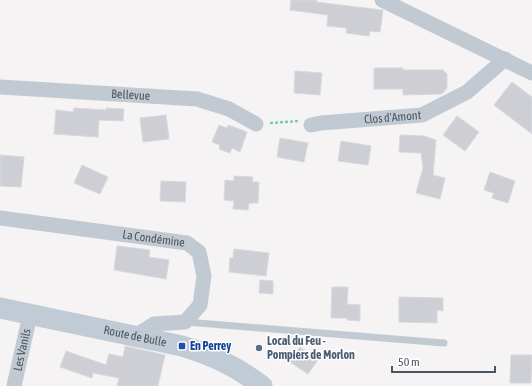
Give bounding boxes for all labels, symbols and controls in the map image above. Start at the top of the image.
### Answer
street label: Bellevue [111,87,151,103]
street label: Clos d'Amont [364,108,422,127]
street label: La Condémine [122,227,186,250]
street label: Route de Bulle [102,323,168,350]
street label: Les Vanils [11,327,34,373]
place label: Local du Feu - Pompiers de Morlon [267,334,355,362]
place label: En Perrey [190,339,231,353]
marker: En Perrey [177,341,187,351]
marker: Local du Feu - Pompiers de Morlon [254,343,264,353]
scale bar [392,348,495,374]
text: 50 m [398,355,420,369]

